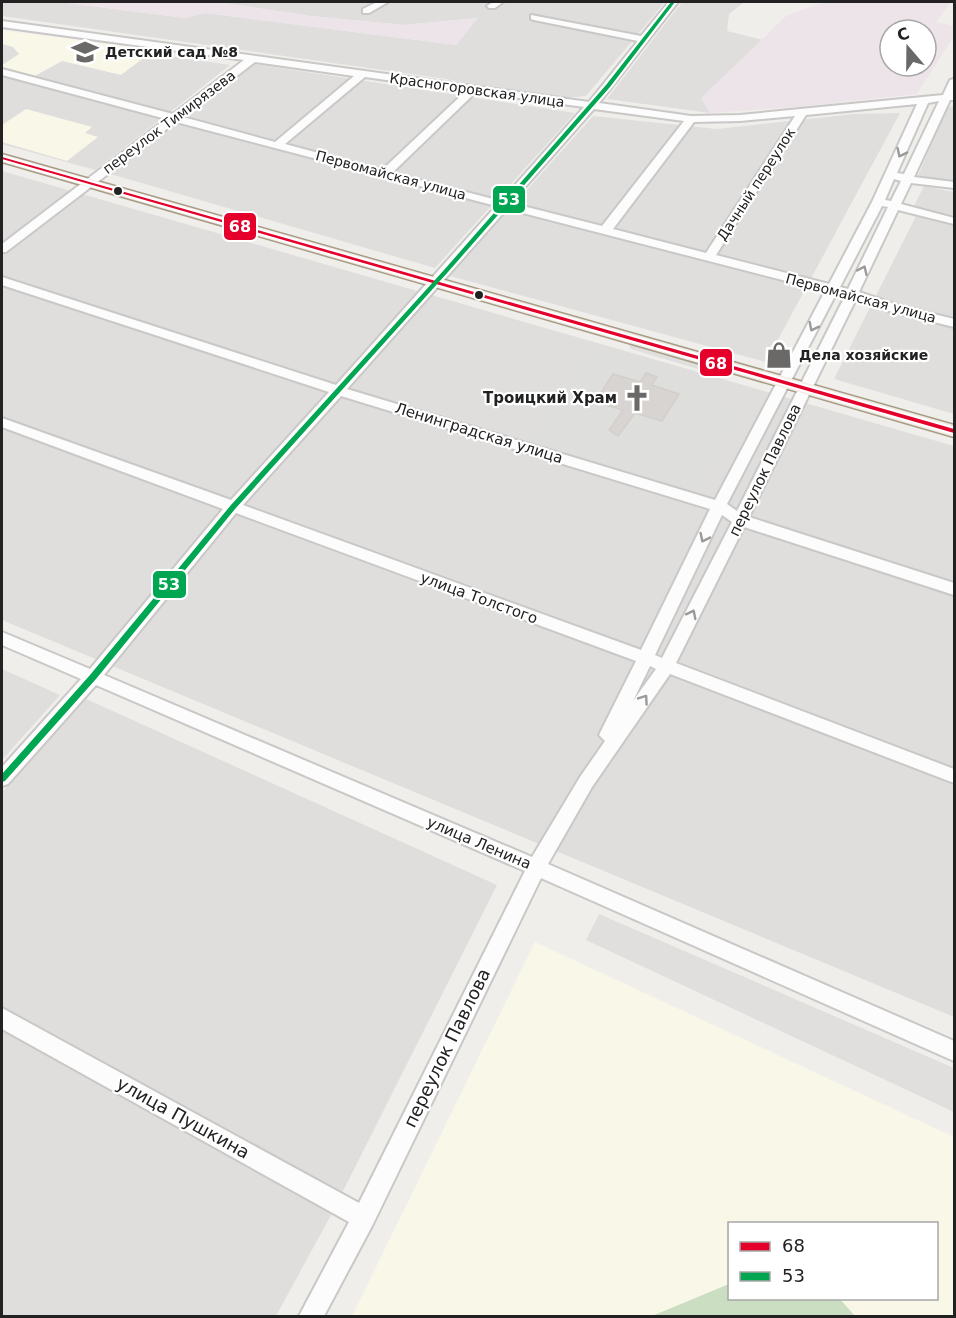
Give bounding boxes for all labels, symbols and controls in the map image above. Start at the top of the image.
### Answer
north arrow [878,18,938,78]
text: С [894,23,912,45]
school or university icon: Детский сад №8 [70,37,100,67]
place label: Детский сад №8 [105,44,238,60]
street label: переулок Тимирязева [100,67,238,177]
street label: Красногоровская улица [388,70,566,110]
street label: Дачный переулок [714,125,798,243]
street label: Первомайская улица [314,147,468,203]
one-way arrow [896,147,908,158]
unlabelled marker [112,185,124,197]
line badge: 53 [492,185,526,214]
text: 53 [498,190,520,209]
line badge: 68 [223,212,257,241]
text: 68 [229,217,251,236]
one-way arrow [855,266,867,277]
street label: Первомайская улица [784,270,938,326]
unlabelled marker [473,289,485,301]
one-way arrow [809,321,820,332]
shop icon: Дела хозяйские [764,340,794,370]
place label: Дела хозяйские [799,347,928,363]
line badge: 68 [699,348,733,377]
text: 68 [705,354,727,373]
church icon: Троицкий Храм [622,383,652,413]
place label: Троицкий Храм [483,389,617,407]
street label: Ленинградская улица [393,399,565,467]
street label: переулок Павлова [725,401,805,539]
one-way arrow [700,531,711,542]
street label: улица Толстого [418,568,540,628]
line badge: 53 [152,570,187,599]
text: 53 [158,575,180,594]
one-way arrow [685,610,697,621]
one-way arrow [637,695,648,706]
street label: улица Ленина [424,813,534,873]
street label: переулок Павлова [399,965,494,1131]
street label: улица Пушкина [113,1072,253,1163]
legend [728,1222,938,1300]
text: 68 [782,1235,805,1256]
text: 53 [782,1265,805,1286]

